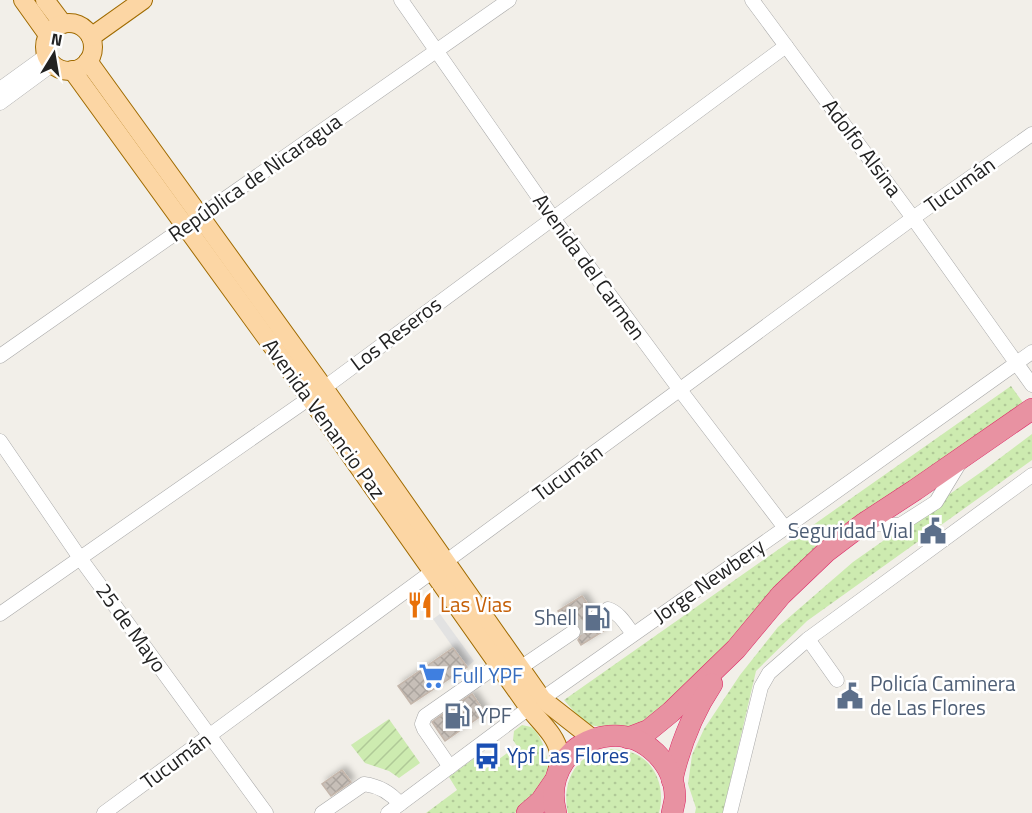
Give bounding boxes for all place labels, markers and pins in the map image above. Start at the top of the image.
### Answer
place label: Seguridad Vial [788,514,913,546]
public building icon: Seguridad Vial [918,516,948,546]
place label: Las Vias [440,588,512,620]
restaurant icon: Las Vias [405,590,435,620]
place label: Shell [534,601,577,633]
fuel station icon: Shell [582,603,612,633]
place label: Full YPF [452,659,523,691]
supermarket icon: Full YPF [417,661,447,691]
place label: Policía Caminera de Las Flores [870,667,1016,723]
public building icon: Policía Caminera de Las Flores [835,681,865,711]
place label: YPF [477,699,512,731]
fuel station icon: YPF [442,701,472,731]
place label: Ypf Las Flores [507,739,629,771]
bus stop icon: Ypf Las Flores [472,741,502,771]

